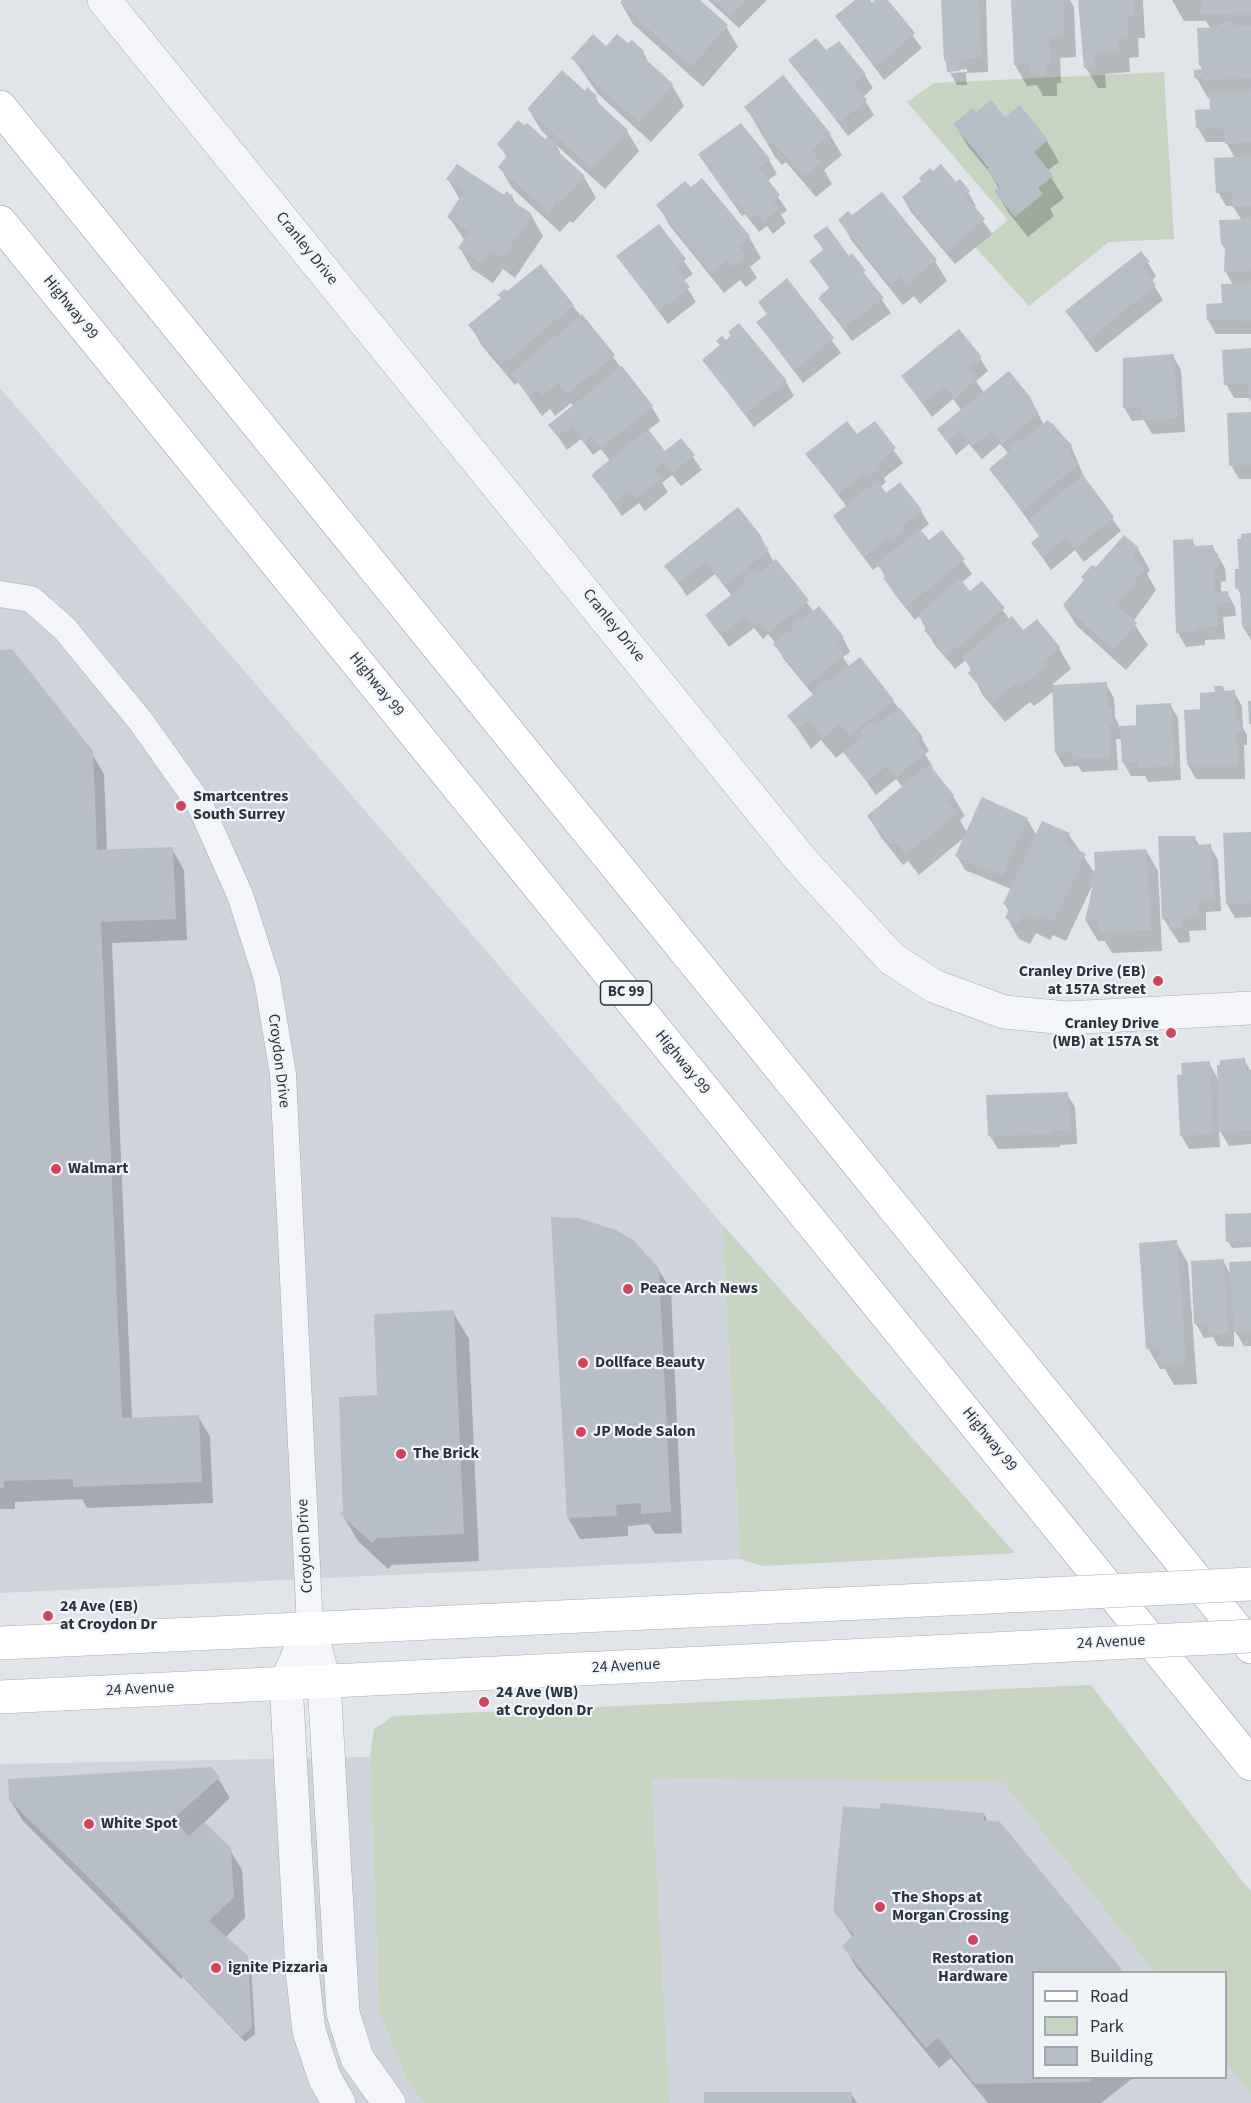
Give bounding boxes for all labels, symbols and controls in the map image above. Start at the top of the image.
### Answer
street label: Cranley Drive [271,209,341,289]
street label: Highway 99 [38,272,102,344]
street label: Cranley Drive [578,586,648,666]
street label: Highway 99 [344,649,408,721]
place label: Smartcentres South Surrey [193,787,288,825]
marker: Smartcentres South Surrey [174,799,188,813]
place label: Cranley Drive (EB) at 157A Street [1019,962,1146,1000]
marker: Cranley Drive (EB) at 157A Street [1151,974,1165,988]
road number: BC 99 [600,981,652,1005]
street label: Croydon Drive [263,1013,293,1109]
place label: Cranley Drive (WB) at 157A St [1052,1014,1159,1052]
marker: Cranley Drive (WB) at 157A St [1164,1026,1178,1040]
street label: Highway 99 [650,1027,714,1099]
place label: Walmart [68,1159,128,1179]
marker: Walmart [49,1162,63,1176]
place label: Peace Arch News [640,1279,758,1299]
marker: Peace Arch News [621,1282,635,1296]
place label: Dollface Beauty [595,1353,705,1373]
marker: Dollface Beauty [576,1356,590,1370]
street label: Highway 99 [957,1404,1021,1476]
place label: JP Mode Salon [593,1422,696,1442]
marker: JP Mode Salon [574,1425,588,1439]
place label: The Brick [413,1444,479,1464]
marker: The Brick [394,1447,408,1461]
street label: Croydon Drive [294,1498,318,1594]
place label: 24 Ave (EB) at Croydon Dr [60,1597,157,1635]
marker: 24 Ave (EB) at Croydon Dr [41,1609,55,1623]
street label: 24 Avenue [1076,1632,1146,1654]
street label: 24 Avenue [591,1656,661,1678]
street label: 24 Avenue [105,1679,175,1701]
place label: 24 Ave (WB) at Croydon Dr [496,1683,593,1721]
marker: 24 Ave (WB) at Croydon Dr [477,1695,491,1709]
place label: White Spot [101,1814,178,1834]
marker: White Spot [82,1817,96,1831]
place label: The Shops at Morgan Crossing [892,1888,1009,1926]
marker: The Shops at Morgan Crossing [873,1900,887,1914]
marker: Restoration Hardware [966,1933,980,1947]
place label: Restoration Hardware [932,1949,1014,1987]
place label: ignite Pizzaria [228,1958,328,1978]
marker: ignite Pizzaria [209,1961,223,1975]
legend [1032,1971,1227,2079]
text: Road [1090,1984,1129,2009]
text: Park [1090,2014,1124,2039]
text: Building [1090,2044,1153,2069]

